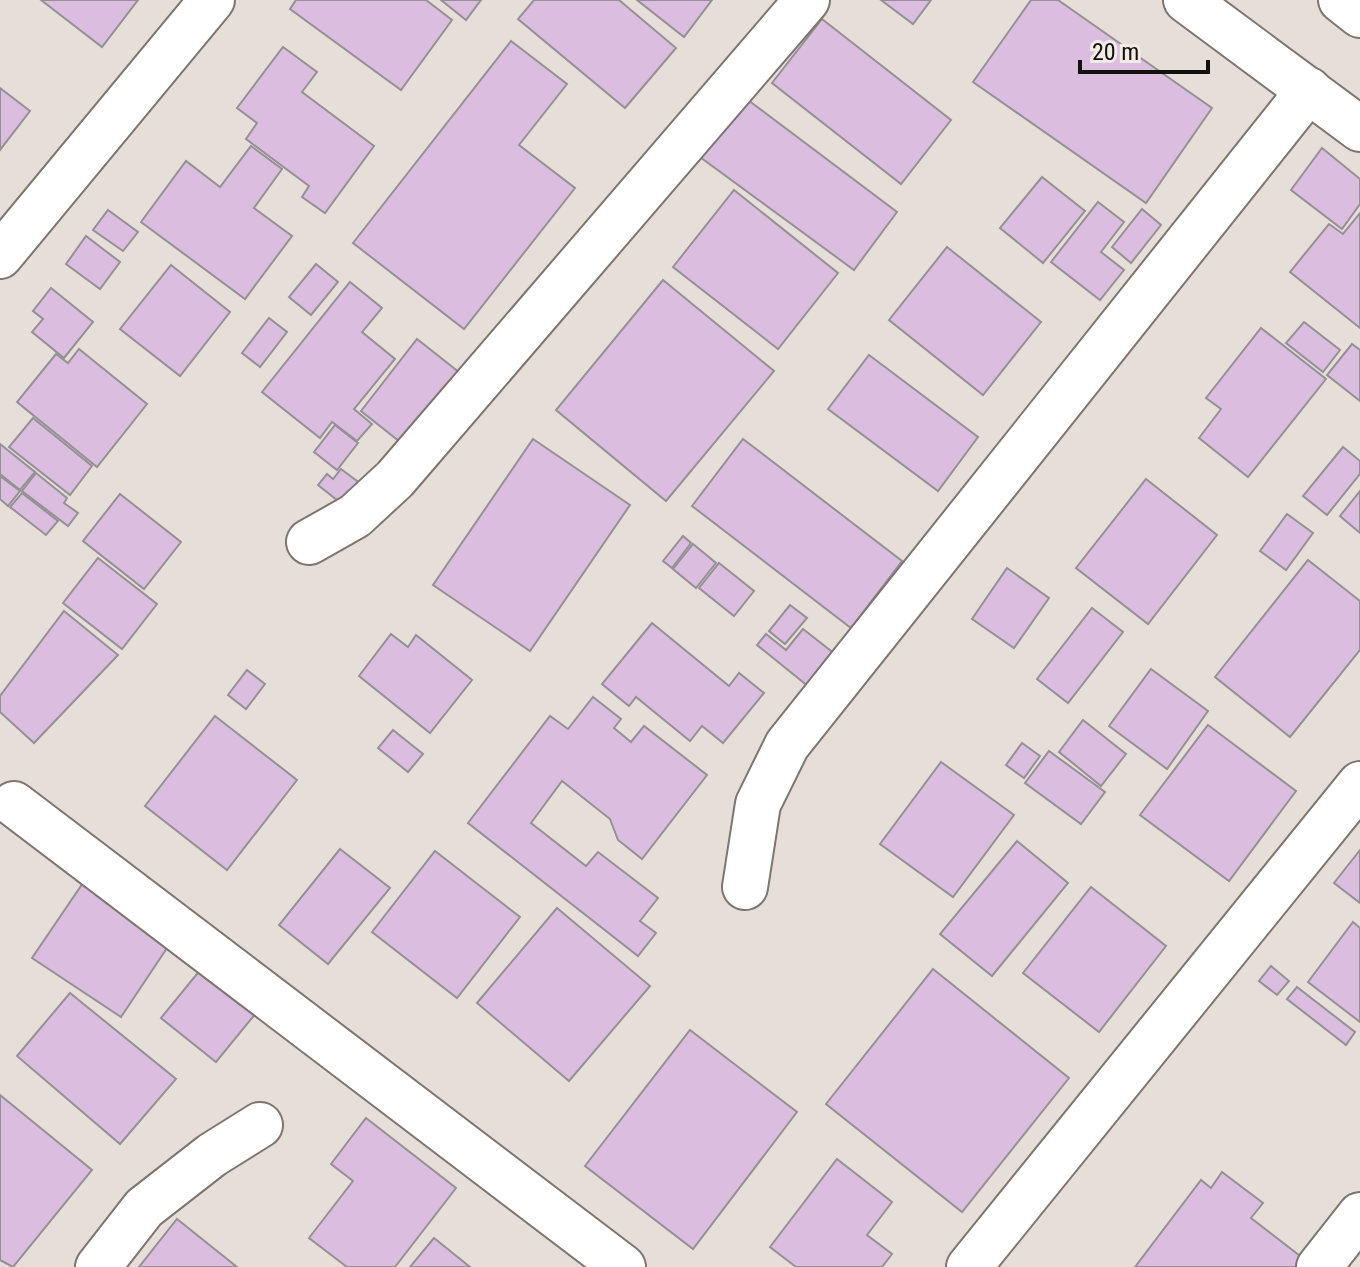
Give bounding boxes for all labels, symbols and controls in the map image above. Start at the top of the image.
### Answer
scale bar [1080,24,1208,74]
text: 20 m [1092,38,1139,66]

